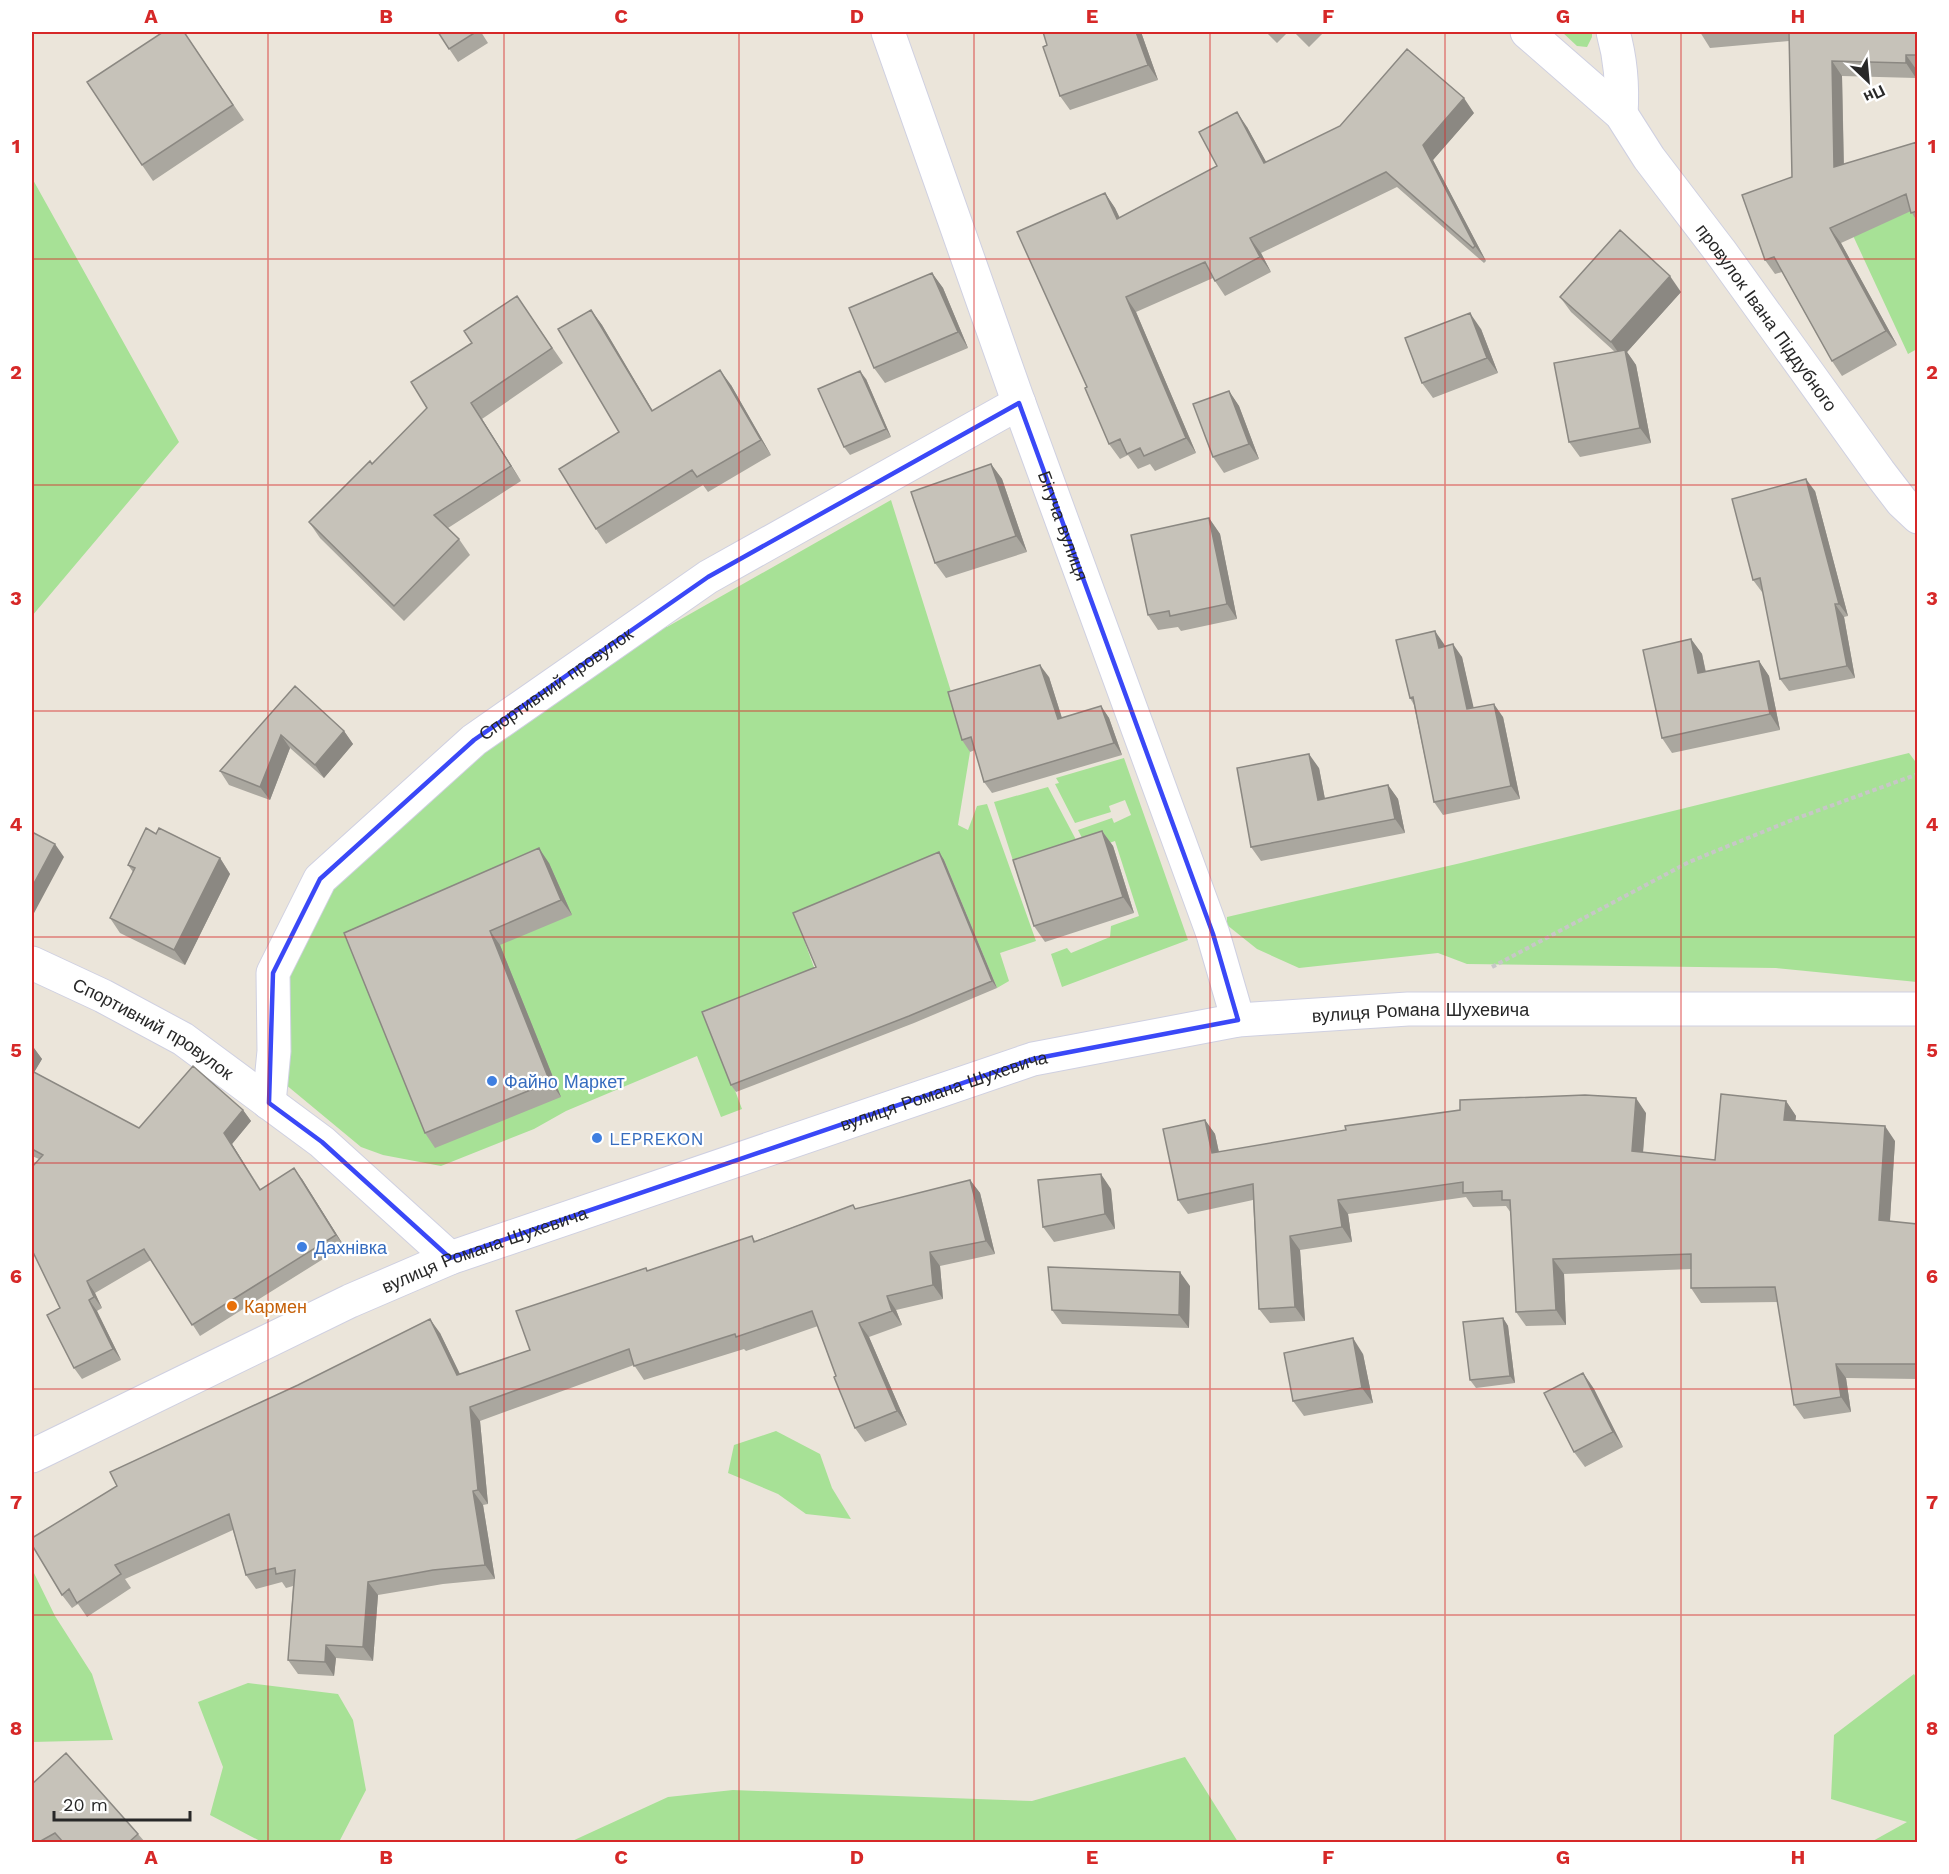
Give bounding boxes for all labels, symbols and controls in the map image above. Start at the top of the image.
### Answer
text: A [144,4,158,28]
text: B [379,4,393,28]
text: C [614,4,628,28]
text: D [850,4,864,28]
text: E [1086,4,1098,28]
text: F [1322,4,1334,28]
text: G [1556,4,1570,28]
text: H [1791,4,1805,28]
north arrow [1838,51,1898,111]
text: Пн [1861,81,1888,107]
text: 1 [12,134,20,158]
text: 1 [1928,134,1936,158]
street label: провулок Івана Піддубного [1692,219,1842,415]
text: 2 [10,360,22,384]
text: 2 [1926,360,1938,384]
street label: Бігуча вулиця [1034,468,1093,583]
text: 3 [10,586,22,610]
text: 3 [1926,586,1938,610]
street label: Спортивний провулок [474,622,636,744]
text: 4 [10,812,23,836]
text: 4 [1926,812,1939,836]
street label: Спортивний провулок [70,973,238,1083]
street label: вулиця Романа Шухевича [1311,998,1530,1026]
text: 5 [10,1038,22,1062]
text: 5 [1926,1038,1938,1062]
street label: вулиця Романа Шухевича [837,1046,1050,1135]
place label: Файно Маркет [504,1071,625,1092]
marker: Файно Маркет [485,1074,499,1088]
place label: LEPREKON [609,1128,704,1149]
marker: LEPREKON [590,1131,604,1145]
street label: вулиця Романа Шухевича [378,1201,591,1297]
place label: Дахнівка [314,1237,388,1258]
marker: Дахнівка [295,1240,309,1254]
text: 6 [10,1264,22,1288]
text: 6 [1926,1264,1938,1288]
place label: Кармен [244,1296,307,1317]
marker: Кармен [225,1299,239,1313]
text: 7 [10,1490,22,1514]
text: 7 [1926,1490,1938,1514]
text: 8 [10,1716,22,1740]
text: 8 [1926,1716,1938,1740]
scale bar [54,1784,190,1822]
text: 20 m [63,1794,108,1815]
text: A [144,1845,158,1869]
text: B [379,1845,393,1869]
text: C [614,1845,628,1869]
text: D [850,1845,864,1869]
text: E [1086,1845,1098,1869]
text: F [1322,1845,1334,1869]
text: G [1556,1845,1570,1869]
text: H [1791,1845,1805,1869]

